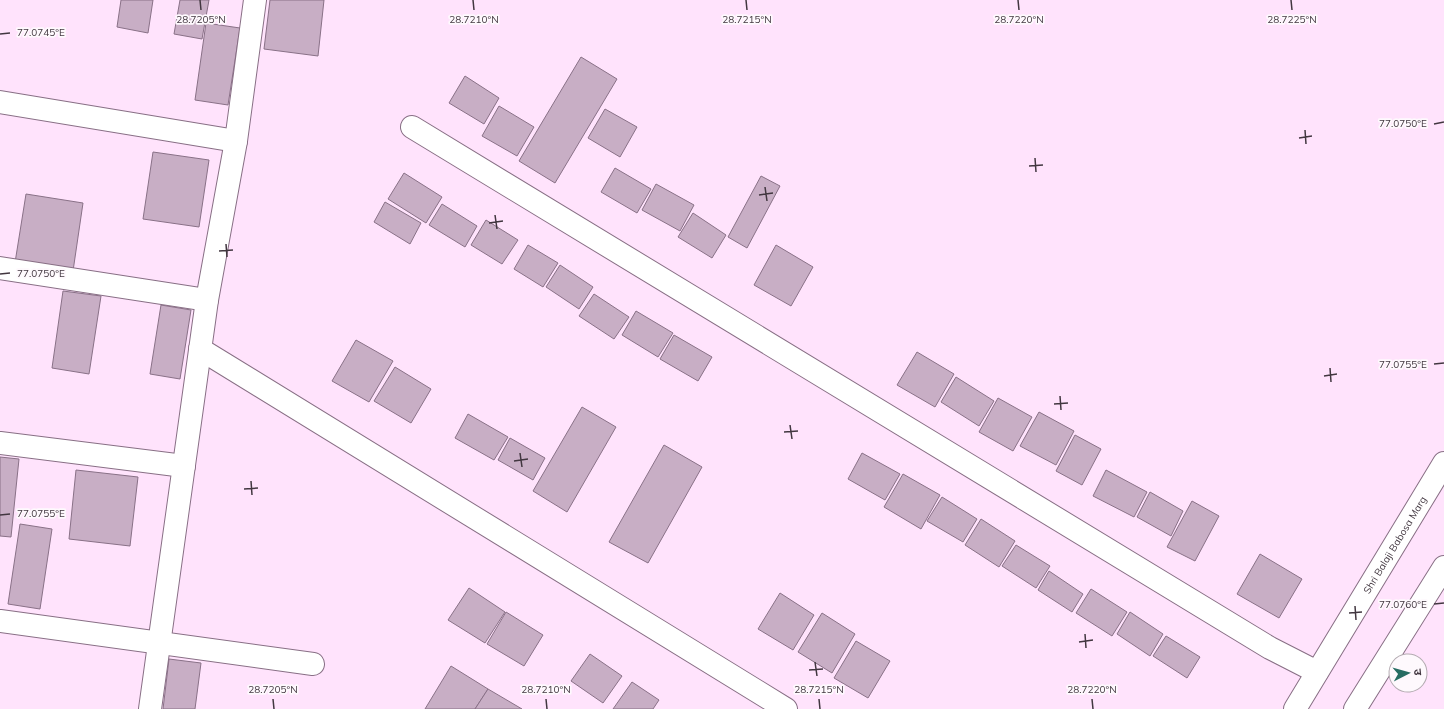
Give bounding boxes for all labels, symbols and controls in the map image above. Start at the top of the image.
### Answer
text: 28.7205°N [176,13,226,26]
text: 28.7210°N [449,13,499,26]
text: 28.7215°N [722,13,772,26]
text: 28.7220°N [994,13,1044,26]
text: 28.7225°N [1267,13,1317,26]
text: 77.0745°E [17,26,65,39]
text: 77.0750°E [1379,117,1427,130]
text: 77.0750°E [17,267,65,280]
text: 77.0755°E [1379,358,1427,371]
street label: Shri Balaji Babosa Marg [1360,494,1429,596]
text: 77.0755°E [17,507,65,520]
text: 77.0760°E [1379,598,1427,611]
north arrow [1388,653,1428,693]
text: उ [1411,668,1425,676]
text: 28.7205°N [248,683,298,696]
text: 28.7210°N [521,683,571,696]
text: 28.7215°N [794,683,844,696]
text: 28.7220°N [1067,683,1117,696]

